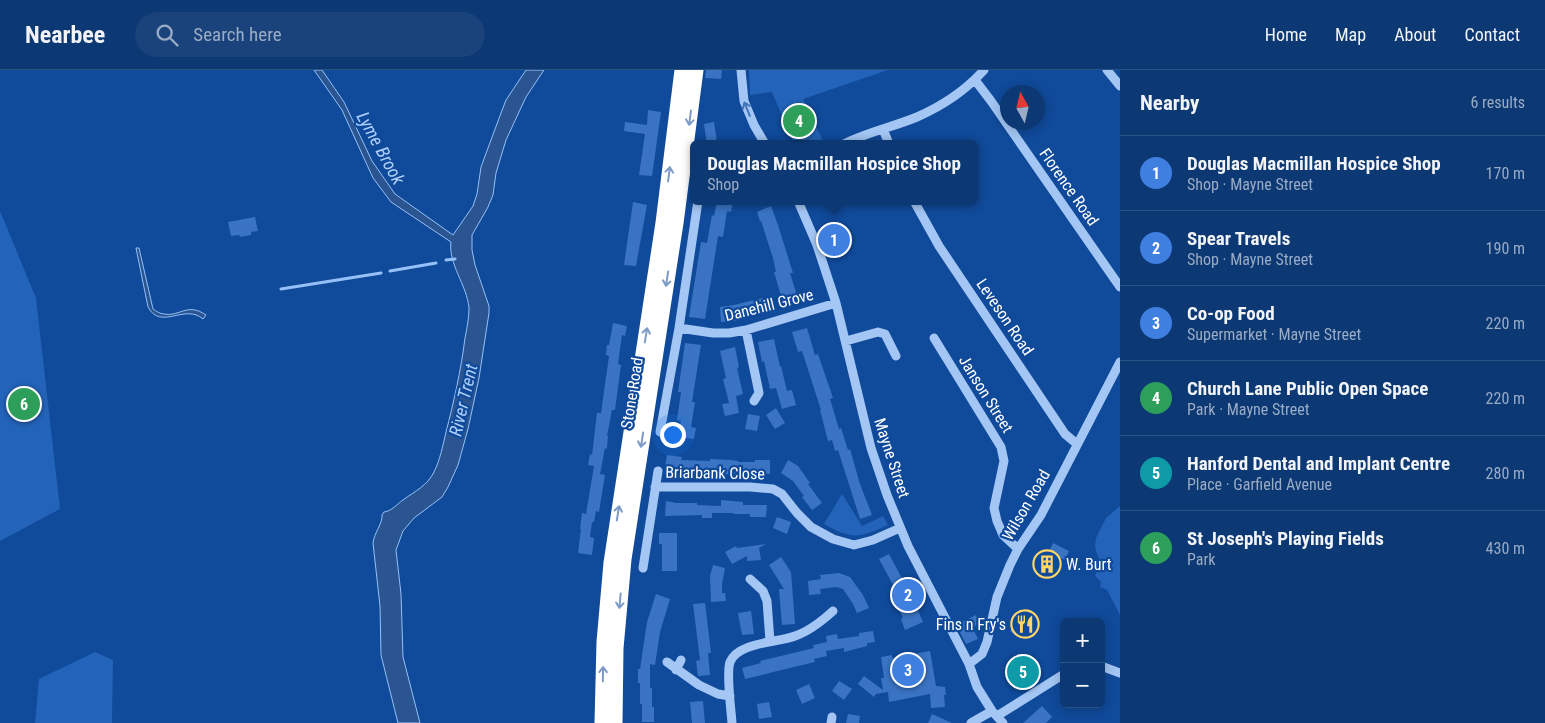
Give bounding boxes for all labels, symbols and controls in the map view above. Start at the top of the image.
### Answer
search box [135,12,485,57]
text: Nearbee [25,21,105,49]
icon: search [153,21,181,49]
text: Search here [193,23,282,46]
text: Home [1265,24,1307,45]
text: Map [1335,24,1366,45]
text: About [1394,24,1436,45]
text: Contact [1464,24,1520,45]
north arrow [1000,85,1045,130]
text: Nearby [1140,91,1199,115]
text: 6 results [1470,93,1525,112]
one-way arrow [742,102,751,117]
pin: 4 [783,102,815,140]
water label: Lyme Brook [352,108,410,189]
one-way arrow [685,110,695,126]
popup [690,140,978,205]
street label: Florence Road [1035,145,1103,229]
text: Douglas Macmillan Hospice Shop [707,152,961,175]
text: Douglas Macmillan Hospice Shop [1187,152,1441,175]
text: 1 [1152,164,1160,183]
text: 170 m [1486,164,1525,183]
one-way arrow [664,166,674,182]
text: Shop [707,175,739,194]
text: Shop · Mayne Street [1187,175,1313,194]
pin: 1 [818,221,850,259]
text: Spear Travels [1187,227,1290,250]
text: 2 [1152,239,1160,258]
text: 190 m [1486,239,1525,258]
text: Shop · Mayne Street [1187,250,1313,269]
one-way arrow [662,271,672,287]
street label: Leveson Road [972,275,1038,359]
street label: Danehill Grove [723,285,815,325]
text: Co-op Food [1187,302,1275,325]
text: 3 [1152,314,1160,333]
text: 220 m [1486,314,1525,333]
text: Supermarket · Mayne Street [1187,325,1361,344]
one-way arrow [641,327,651,343]
street label: Janson Street [955,352,1017,436]
street label: Stone Road [617,356,647,430]
water label: River Trent [445,361,482,438]
text: Church Lane Public Open Space [1187,377,1428,400]
pin: 6 [8,385,40,423]
text: 4 [1152,389,1160,408]
text: 220 m [1486,389,1525,408]
text: Park · Mayne Street [1187,400,1309,419]
street label: Mayne Street [870,416,914,501]
your location [660,422,686,448]
one-way arrow [637,432,647,448]
text: Hanford Dental and Implant Centre [1187,452,1450,475]
street label: Briarbank Close [665,463,765,483]
text: 5 [1152,464,1160,483]
text: 280 m [1486,464,1525,483]
street label: Wilson Road [998,466,1054,544]
text: Place · Garfield Avenue [1187,475,1332,494]
one-way arrow [614,505,624,521]
text: St Joseph's Playing Fields [1187,527,1384,550]
text: 6 [1152,539,1160,558]
text: 430 m [1486,539,1525,558]
building icon: W. Burt [1032,549,1062,579]
text: Park [1187,550,1216,569]
place label: W. Burt [1066,555,1112,574]
pin: 2 [892,576,924,614]
one-way arrow [615,592,625,608]
restaurant icon: Fins n Fry's [1010,609,1040,639]
place label: Fins n Fry's [936,615,1006,634]
map controls [1060,618,1105,708]
button: + [1060,618,1105,663]
pin: 3 [892,651,924,689]
pin: 5 [1007,653,1039,691]
button: − [1060,663,1105,708]
one-way arrow [598,667,608,683]

